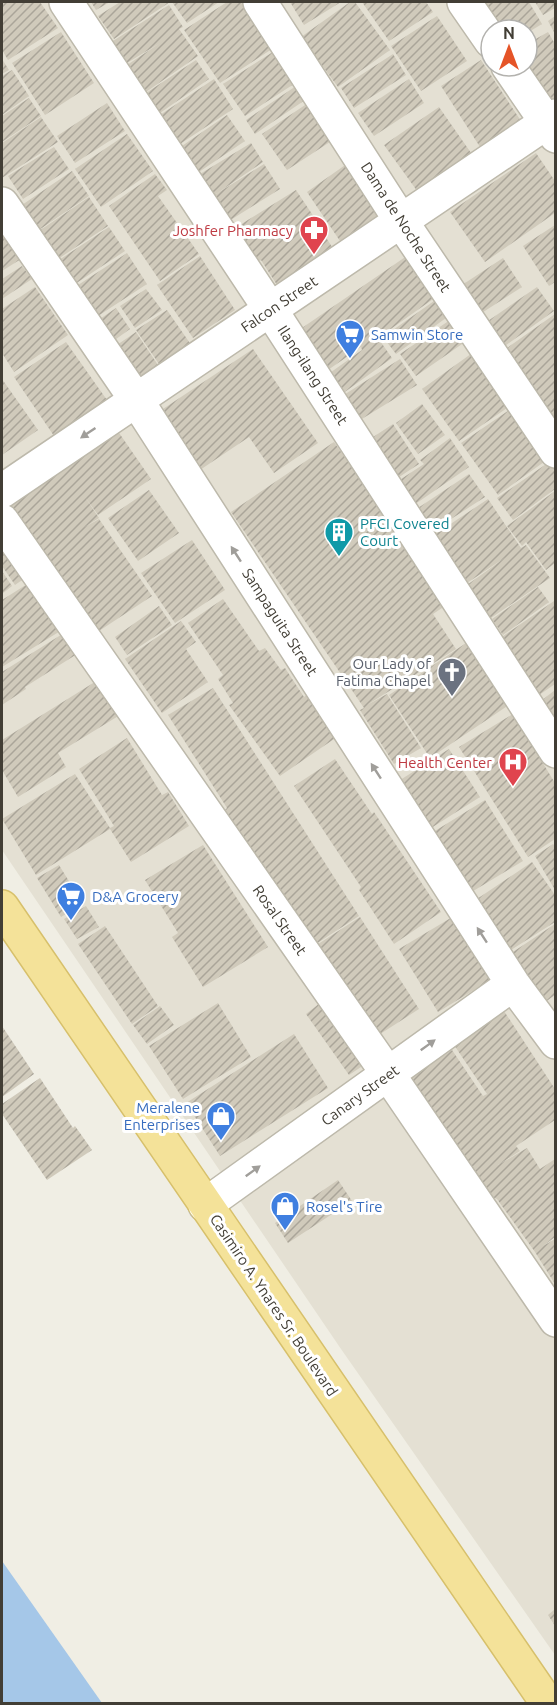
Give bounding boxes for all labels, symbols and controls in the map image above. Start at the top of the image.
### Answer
north arrow [479,18,539,78]
text: N [503,24,515,42]
street label: Dama de Noche Street [358,159,454,295]
pharmacy icon: Joshfer Pharmacy [298,214,330,256]
place label: Joshfer Pharmacy [173,222,293,239]
street label: Falcon Street [238,272,321,336]
supermarket icon: Samwin Store [334,318,366,360]
street label: Ilang-ilang Street [275,322,351,428]
place label: Samwin Store [371,326,463,343]
one-way arrow [80,427,96,438]
place label: PFCI Covered Court [360,515,450,549]
building icon: PFCI Covered Court [323,516,355,558]
one-way arrow [231,546,242,562]
street label: Sampaguita Street [239,565,321,679]
place label: Our Lady of Fatima Chapel [336,655,431,689]
church icon: Our Lady of Fatima Chapel [436,656,468,698]
hospital icon: Health Center [497,746,529,788]
place label: Health Center [398,754,492,771]
one-way arrow [371,763,382,779]
supermarket icon: D&A Grocery [55,880,87,922]
street label: Rosal Street [250,882,310,958]
place label: D&A Grocery [92,888,178,905]
one-way arrow [476,926,487,943]
one-way arrow [420,1039,436,1051]
street label: Canary Street [318,1061,402,1129]
place label: Meralene Enterprises [124,1099,200,1133]
shop icon: Meralene Enterprises [205,1100,237,1142]
one-way arrow [244,1165,260,1177]
shop icon: Rosel's Tire [269,1190,301,1232]
place label: Rosel's Tire [306,1198,383,1215]
street label: Casimiro A. Ynares Sr. Boulevard [207,1211,341,1399]

